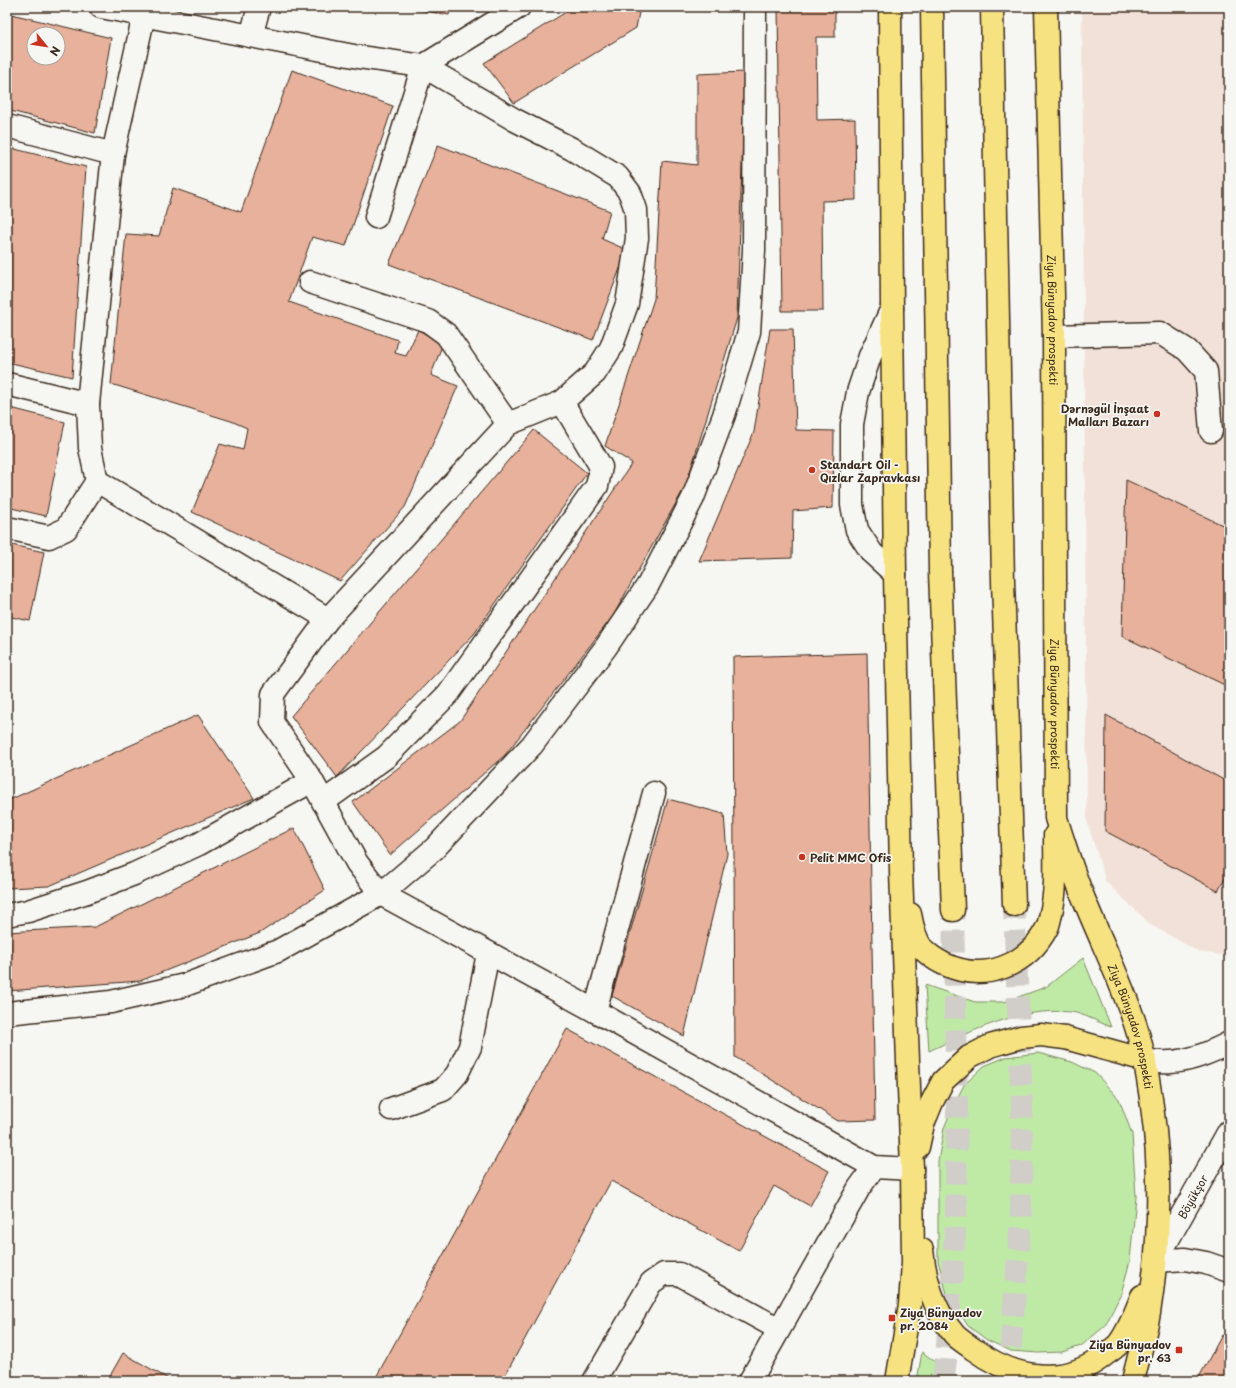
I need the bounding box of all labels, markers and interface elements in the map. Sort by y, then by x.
north arrow [26,26,66,66]
text: N [45,43,65,60]
street label: Ziya Bünyadov prospekti [1044,254,1063,385]
place label: Dərnəgül İnşaat Malları Bazarı [1061,400,1149,430]
marker: Dərnəgül İnşaat Malları Bazarı [1152,409,1162,419]
place label: Standart Oil - Qızlar Zapravkası [820,456,920,486]
marker: Standart Oil - Qızlar Zapravkası [807,465,817,475]
street label: Ziya Bünyadov prospekti [1047,639,1064,769]
place label: Pelit MMC Ofis [810,849,891,866]
marker: Pelit MMC Ofis [797,852,807,862]
street label: Ziya Bünyadov prospekti [1104,961,1158,1090]
street label: Böyükşor [1173,1170,1212,1222]
place label: Ziya Bünyadov pr. 2084 [900,1304,983,1334]
marker: Ziya Bünyadov pr. 2084 [887,1313,897,1323]
place label: Ziya Bünyadov pr. 63 [1089,1336,1172,1366]
marker: Ziya Bünyadov pr. 63 [1174,1345,1184,1355]

